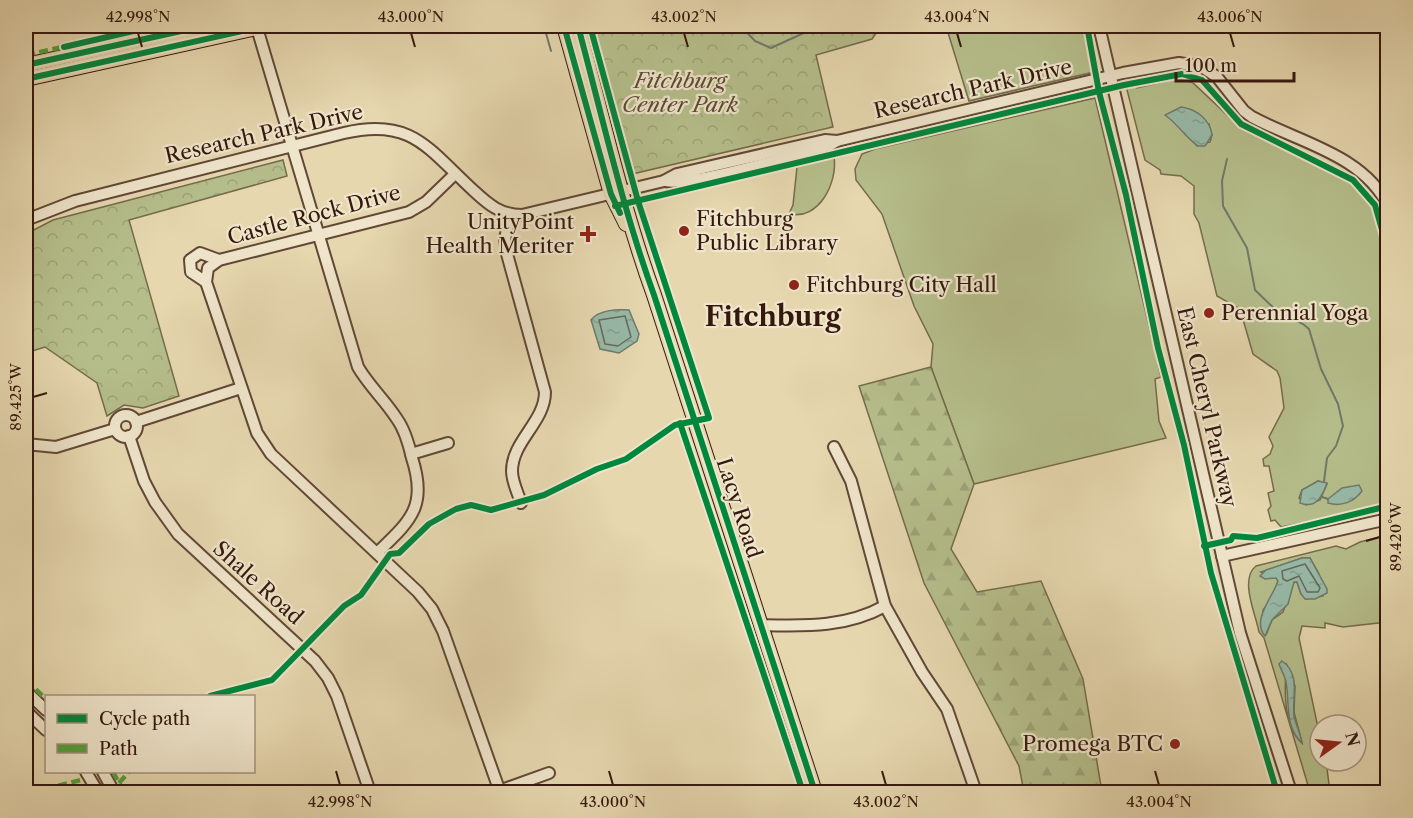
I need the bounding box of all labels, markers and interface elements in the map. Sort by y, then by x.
text: 42.998°N [106,7,170,26]
text: 43.000°N [378,7,444,26]
text: 43.002°N [651,7,717,26]
text: 43.004°N [924,7,990,26]
text: 43.006°N [1197,7,1263,26]
scale bar [1176,45,1294,83]
street label: Research Park Drive [871,54,1074,123]
text: 100 m [1185,55,1237,77]
park label: Fitchburg Center Park [622,68,738,117]
street label: Research Park Drive [162,99,365,168]
street label: Castle Rock Drive [225,179,403,250]
place label: Fitchburg Public Library [696,206,838,255]
place label: UnityPoint Health Meriter [425,209,575,258]
marker: Fitchburg Public Library [677,224,691,238]
marker: UnityPoint Health Meriter [579,225,597,243]
place label: Fitchburg City Hall [806,272,997,297]
marker: Fitchburg City Hall [787,278,801,292]
district label: Fitchburg [705,300,843,333]
place label: Perennial Yoga [1221,300,1370,325]
street label: East Cheryl Parkway [1172,304,1243,510]
marker: Perennial Yoga [1202,306,1216,320]
text: 89.425°W [6,363,25,431]
street label: Lacy Road [711,454,768,561]
text: 89.420°W [1386,502,1405,572]
street label: Shale Road [208,536,309,630]
legend [45,695,255,773]
text: Cycle path [99,708,190,730]
north arrow [1308,713,1368,773]
text: N [1341,730,1364,749]
place label: Promega BTC [1022,731,1163,756]
marker: Promega BTC [1168,737,1182,751]
text: Path [99,738,138,760]
text: 42.998°N [308,792,372,811]
text: 43.000°N [580,792,646,811]
text: 43.002°N [853,792,919,811]
text: 43.004°N [1126,792,1192,811]

